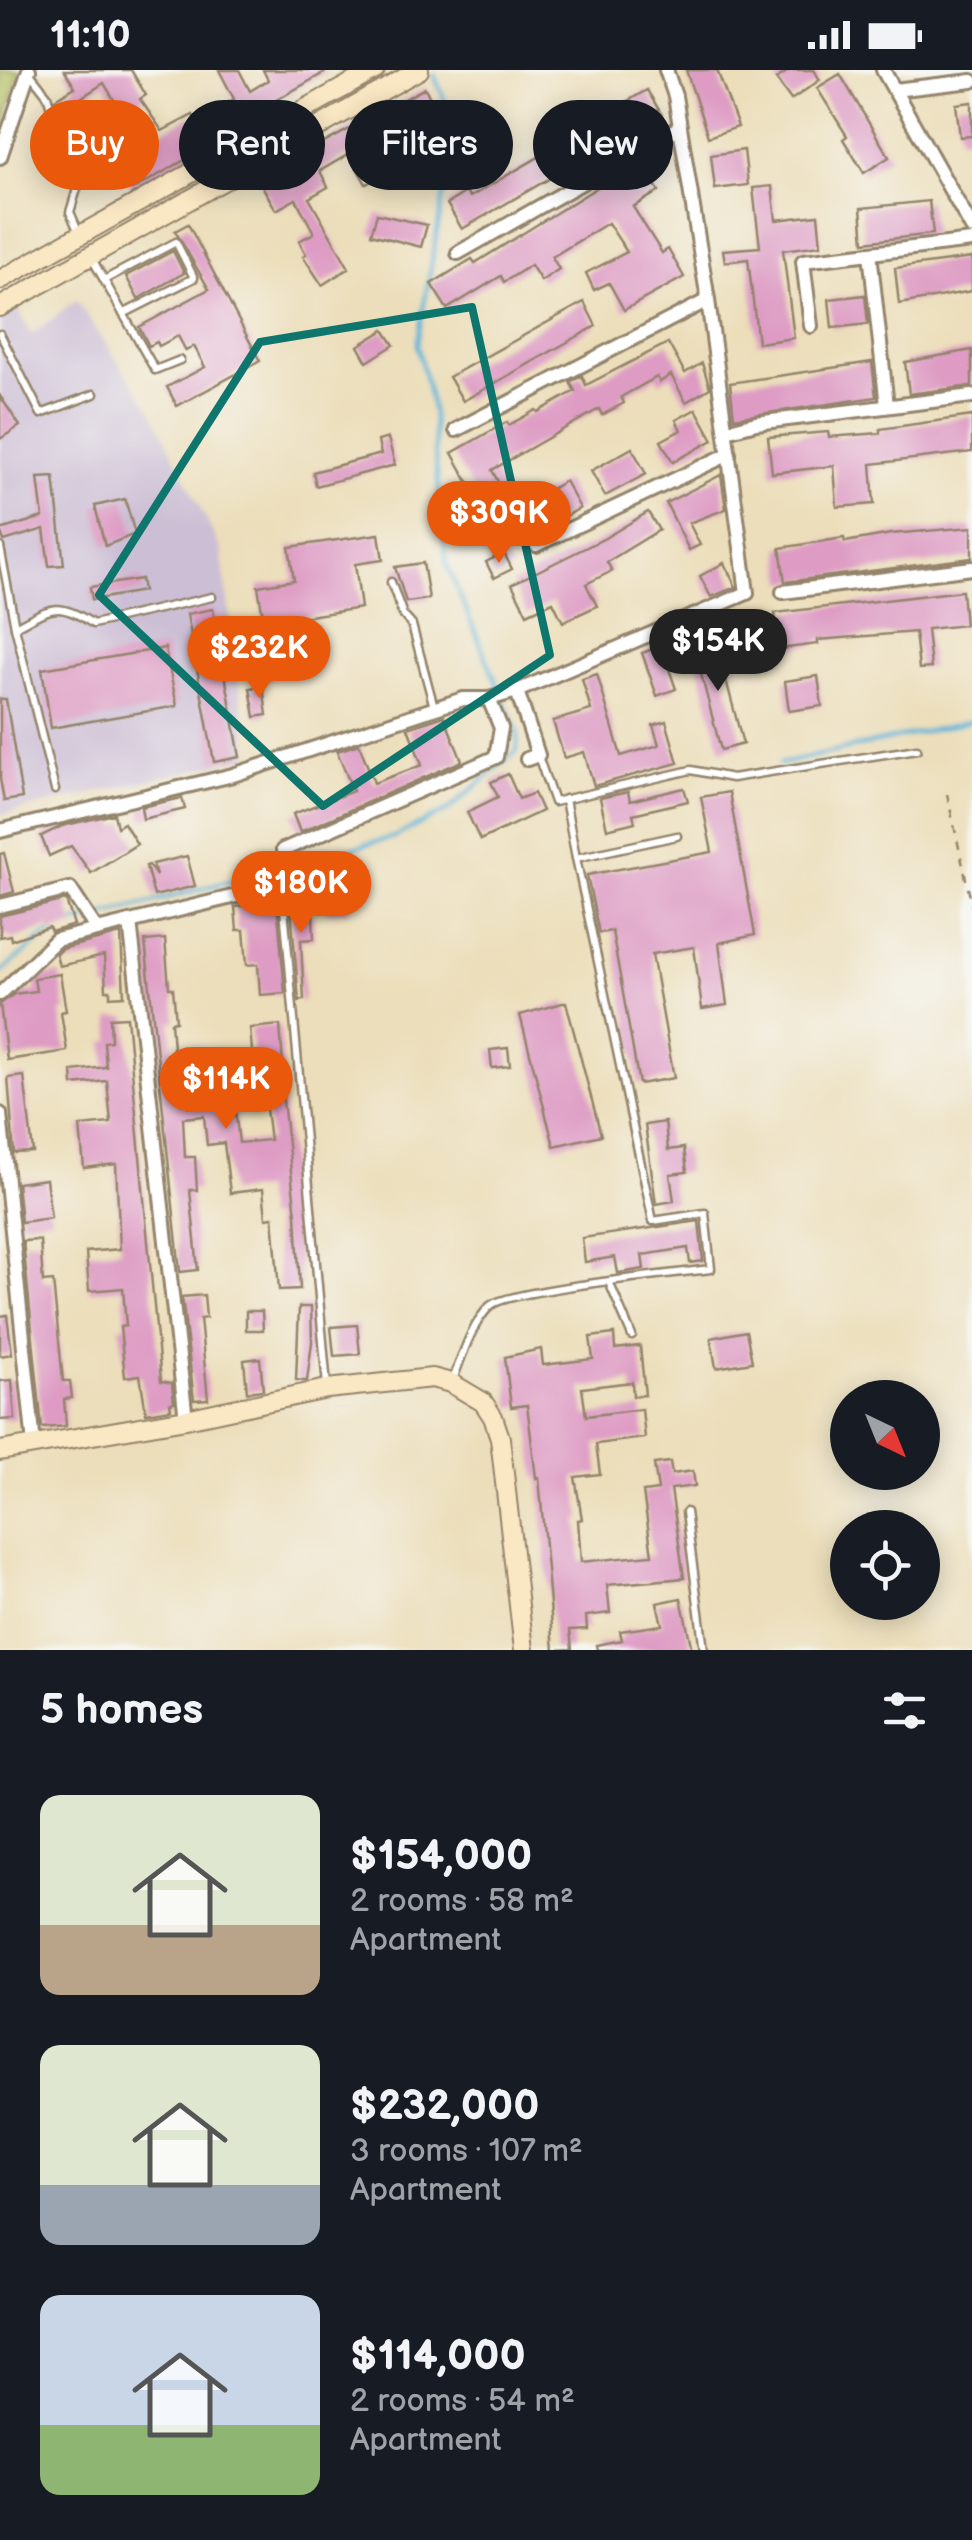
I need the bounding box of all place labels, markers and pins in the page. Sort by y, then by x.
pin: $309K [429,481,569,566]
pin: $154K [648,609,788,694]
pin: $232K [189,616,329,701]
pin: $180K [231,851,371,936]
pin: $114K [156,1047,296,1132]

